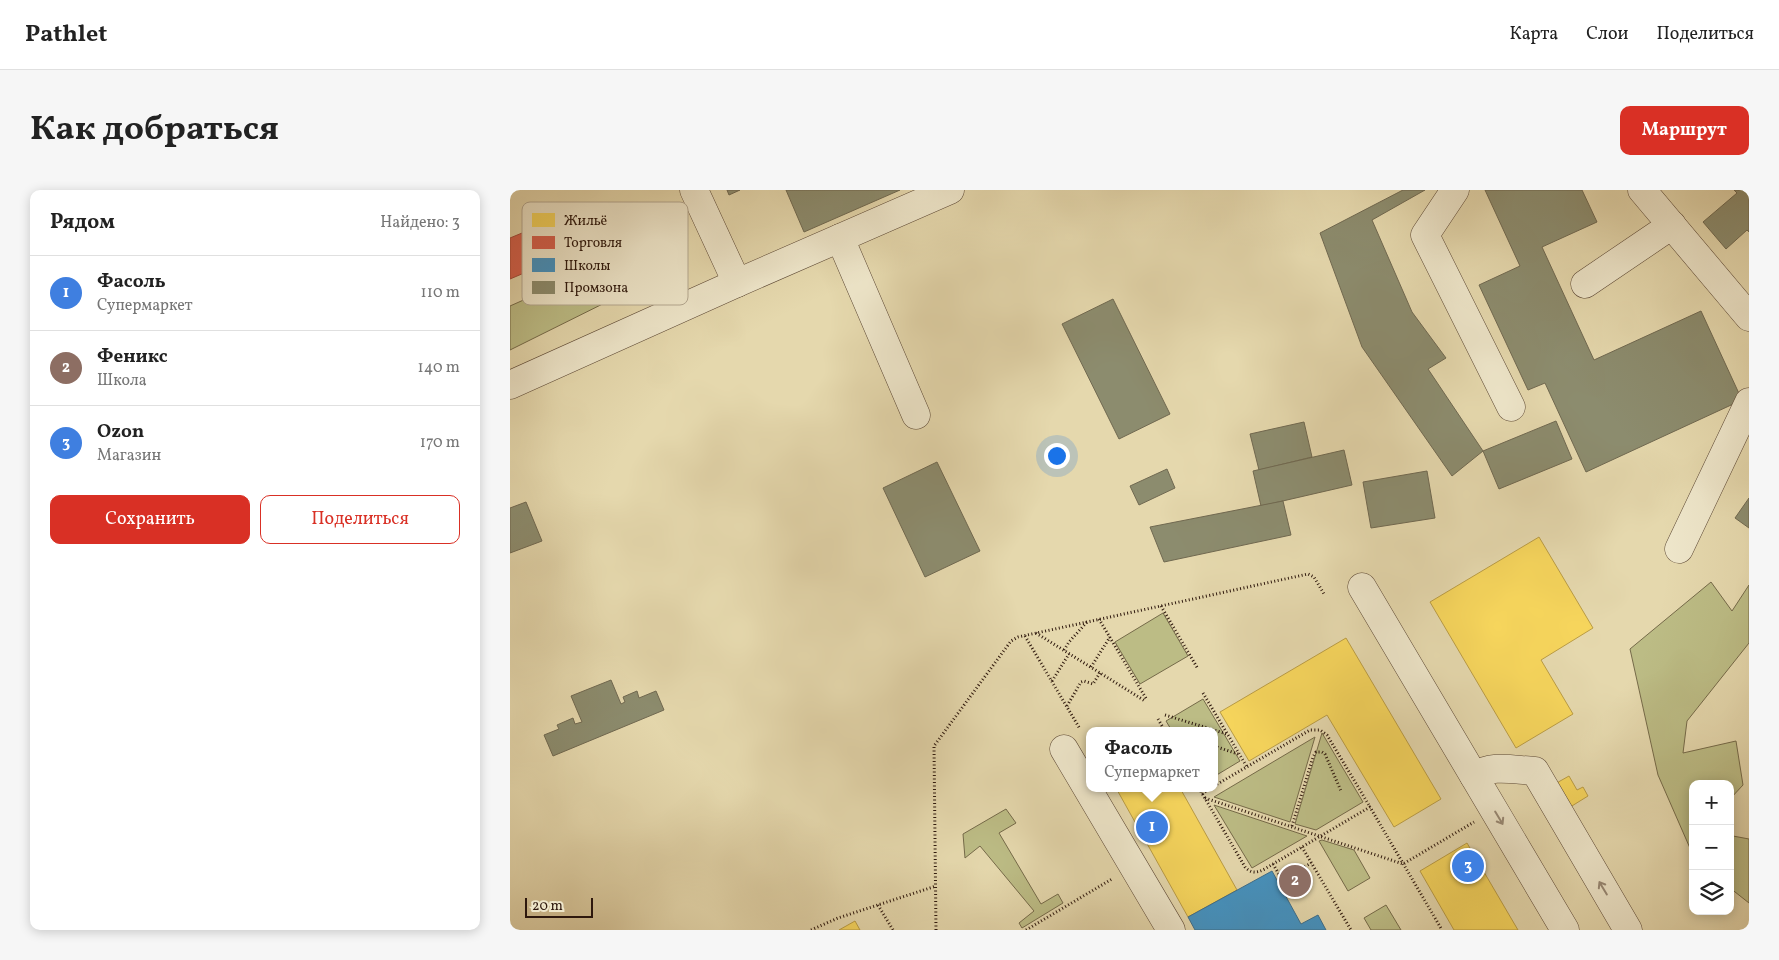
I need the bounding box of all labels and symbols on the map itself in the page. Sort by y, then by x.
legend [522,202,688,305]
text: Жильё [564,212,608,231]
text: Торговля [564,234,622,253]
text: Школы [564,257,610,276]
text: Промзона [564,279,628,298]
your location [1044,443,1070,469]
pin: 1 [1136,808,1168,846]
one-way arrow [1494,811,1504,825]
pin: 3 [1452,847,1484,885]
pin: 2 [1279,862,1311,900]
one-way arrow [1598,881,1608,896]
scale bar [525,895,592,918]

